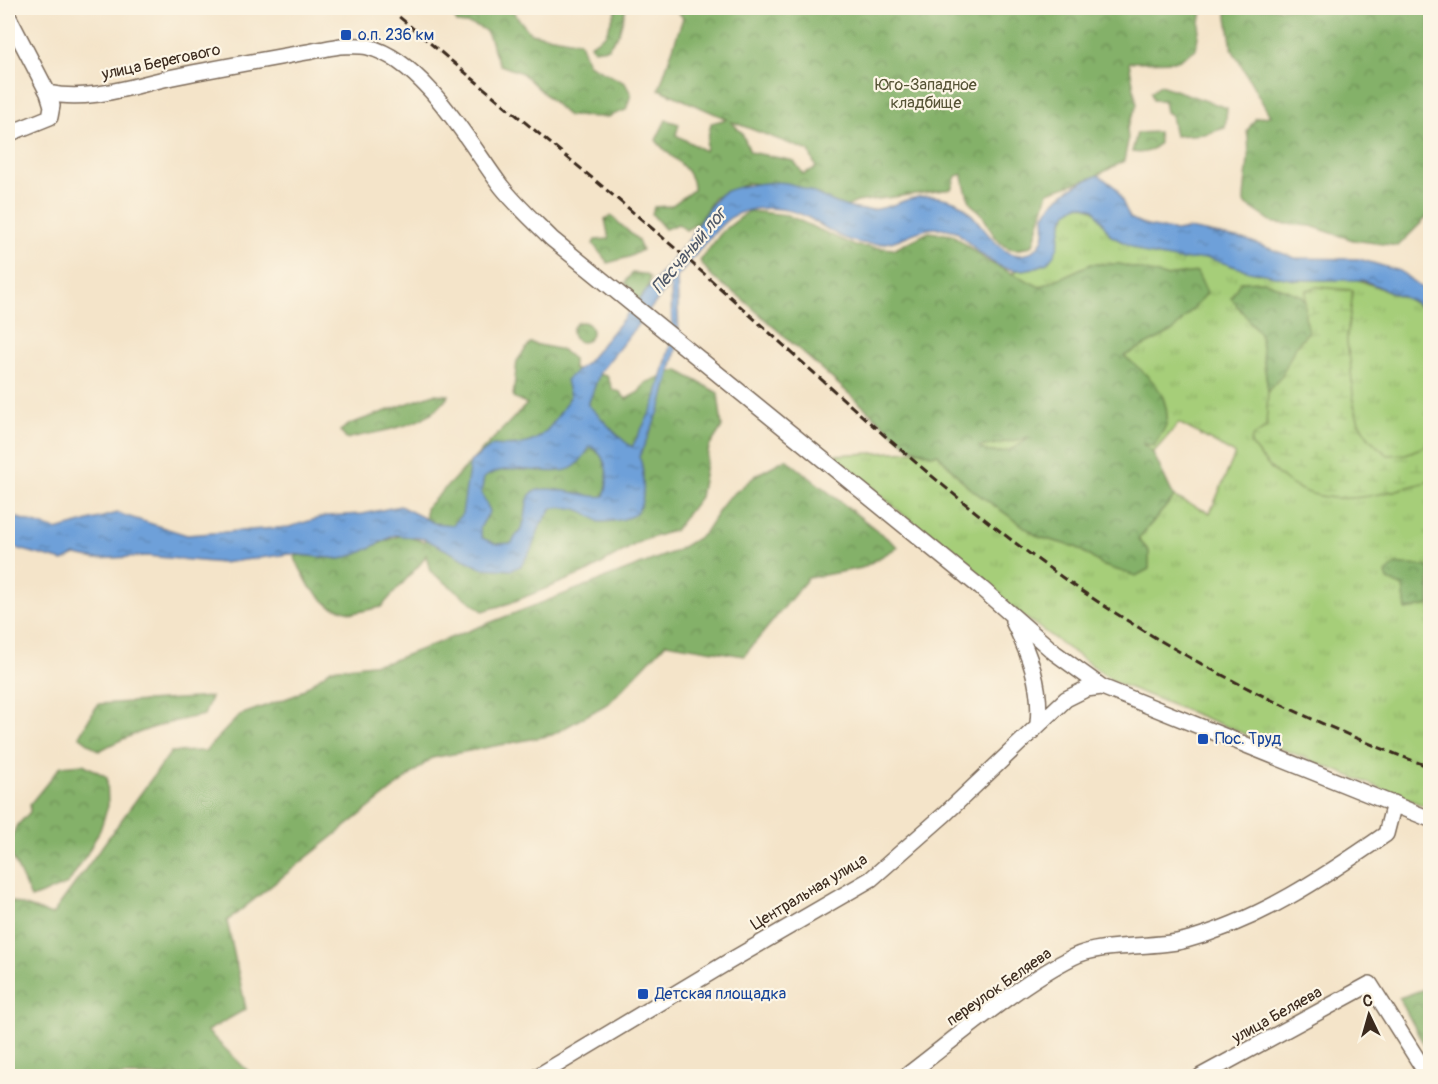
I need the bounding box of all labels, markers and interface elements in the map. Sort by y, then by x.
place label: о.п. 236 км [358,25,434,45]
marker: о.п. 236 км [339,28,353,42]
street label: улица Берегового [99,40,223,85]
park label: Юго-Западное кладбище [875,75,977,113]
water label: Песчаный лог [647,201,733,298]
place label: Пос. Труд [1215,729,1282,749]
marker: Пос. Труд [1196,732,1210,746]
street label: Центральная улица [747,849,871,935]
street label: переулок Беляева [943,943,1055,1031]
street label: улица Беляева [1228,982,1326,1048]
place label: Детская площадка [654,984,786,1004]
north arrow [1339,985,1399,1045]
marker: Детская площадка [636,987,650,1001]
text: С [1362,991,1374,1011]

